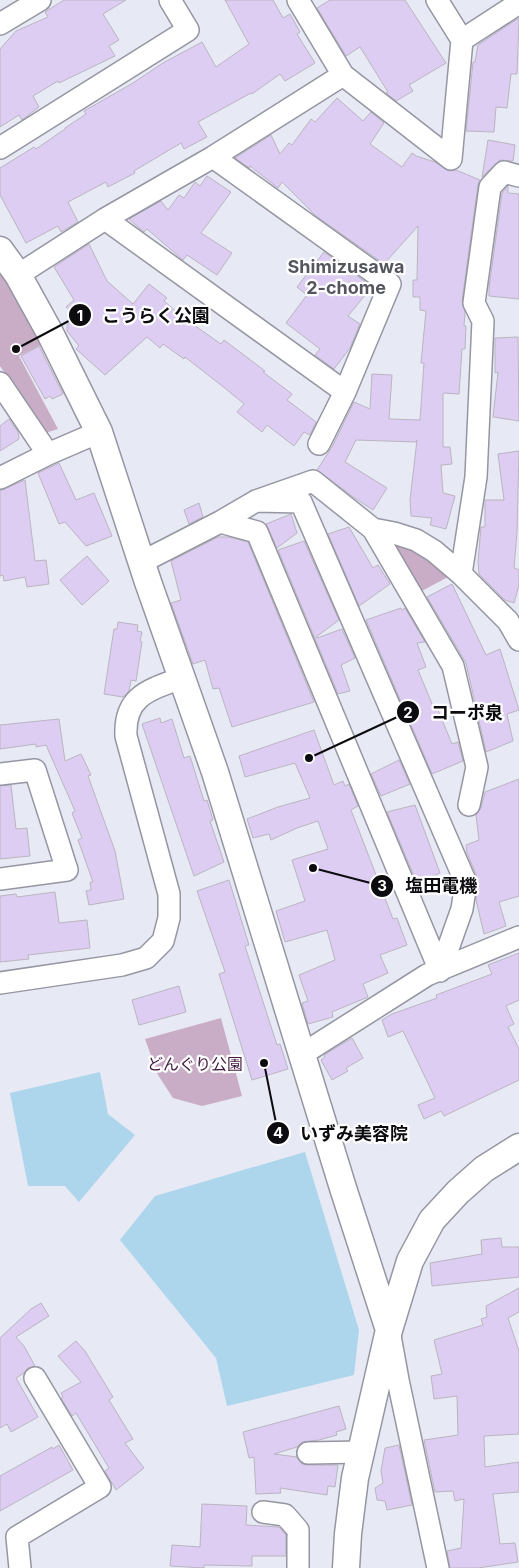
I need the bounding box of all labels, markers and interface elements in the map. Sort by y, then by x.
district label: Shimizusawa 2-chome [288,256,404,298]
callout: こうらく公園 [67,299,220,332]
text: こうらく公園 [102,305,210,326]
text: 1 [77,306,83,325]
callout: コーポ泉 [396,696,513,729]
text: コーポ泉 [431,702,503,723]
text: 2 [403,703,413,722]
callout: 塩田電機 [370,869,487,902]
text: 塩田電機 [405,875,478,896]
text: 3 [377,876,387,895]
park label: どんぐり公園 [147,1054,243,1074]
callout: いずみ美容院 [265,1117,418,1150]
text: 4 [273,1123,283,1142]
text: いずみ美容院 [300,1123,408,1144]

